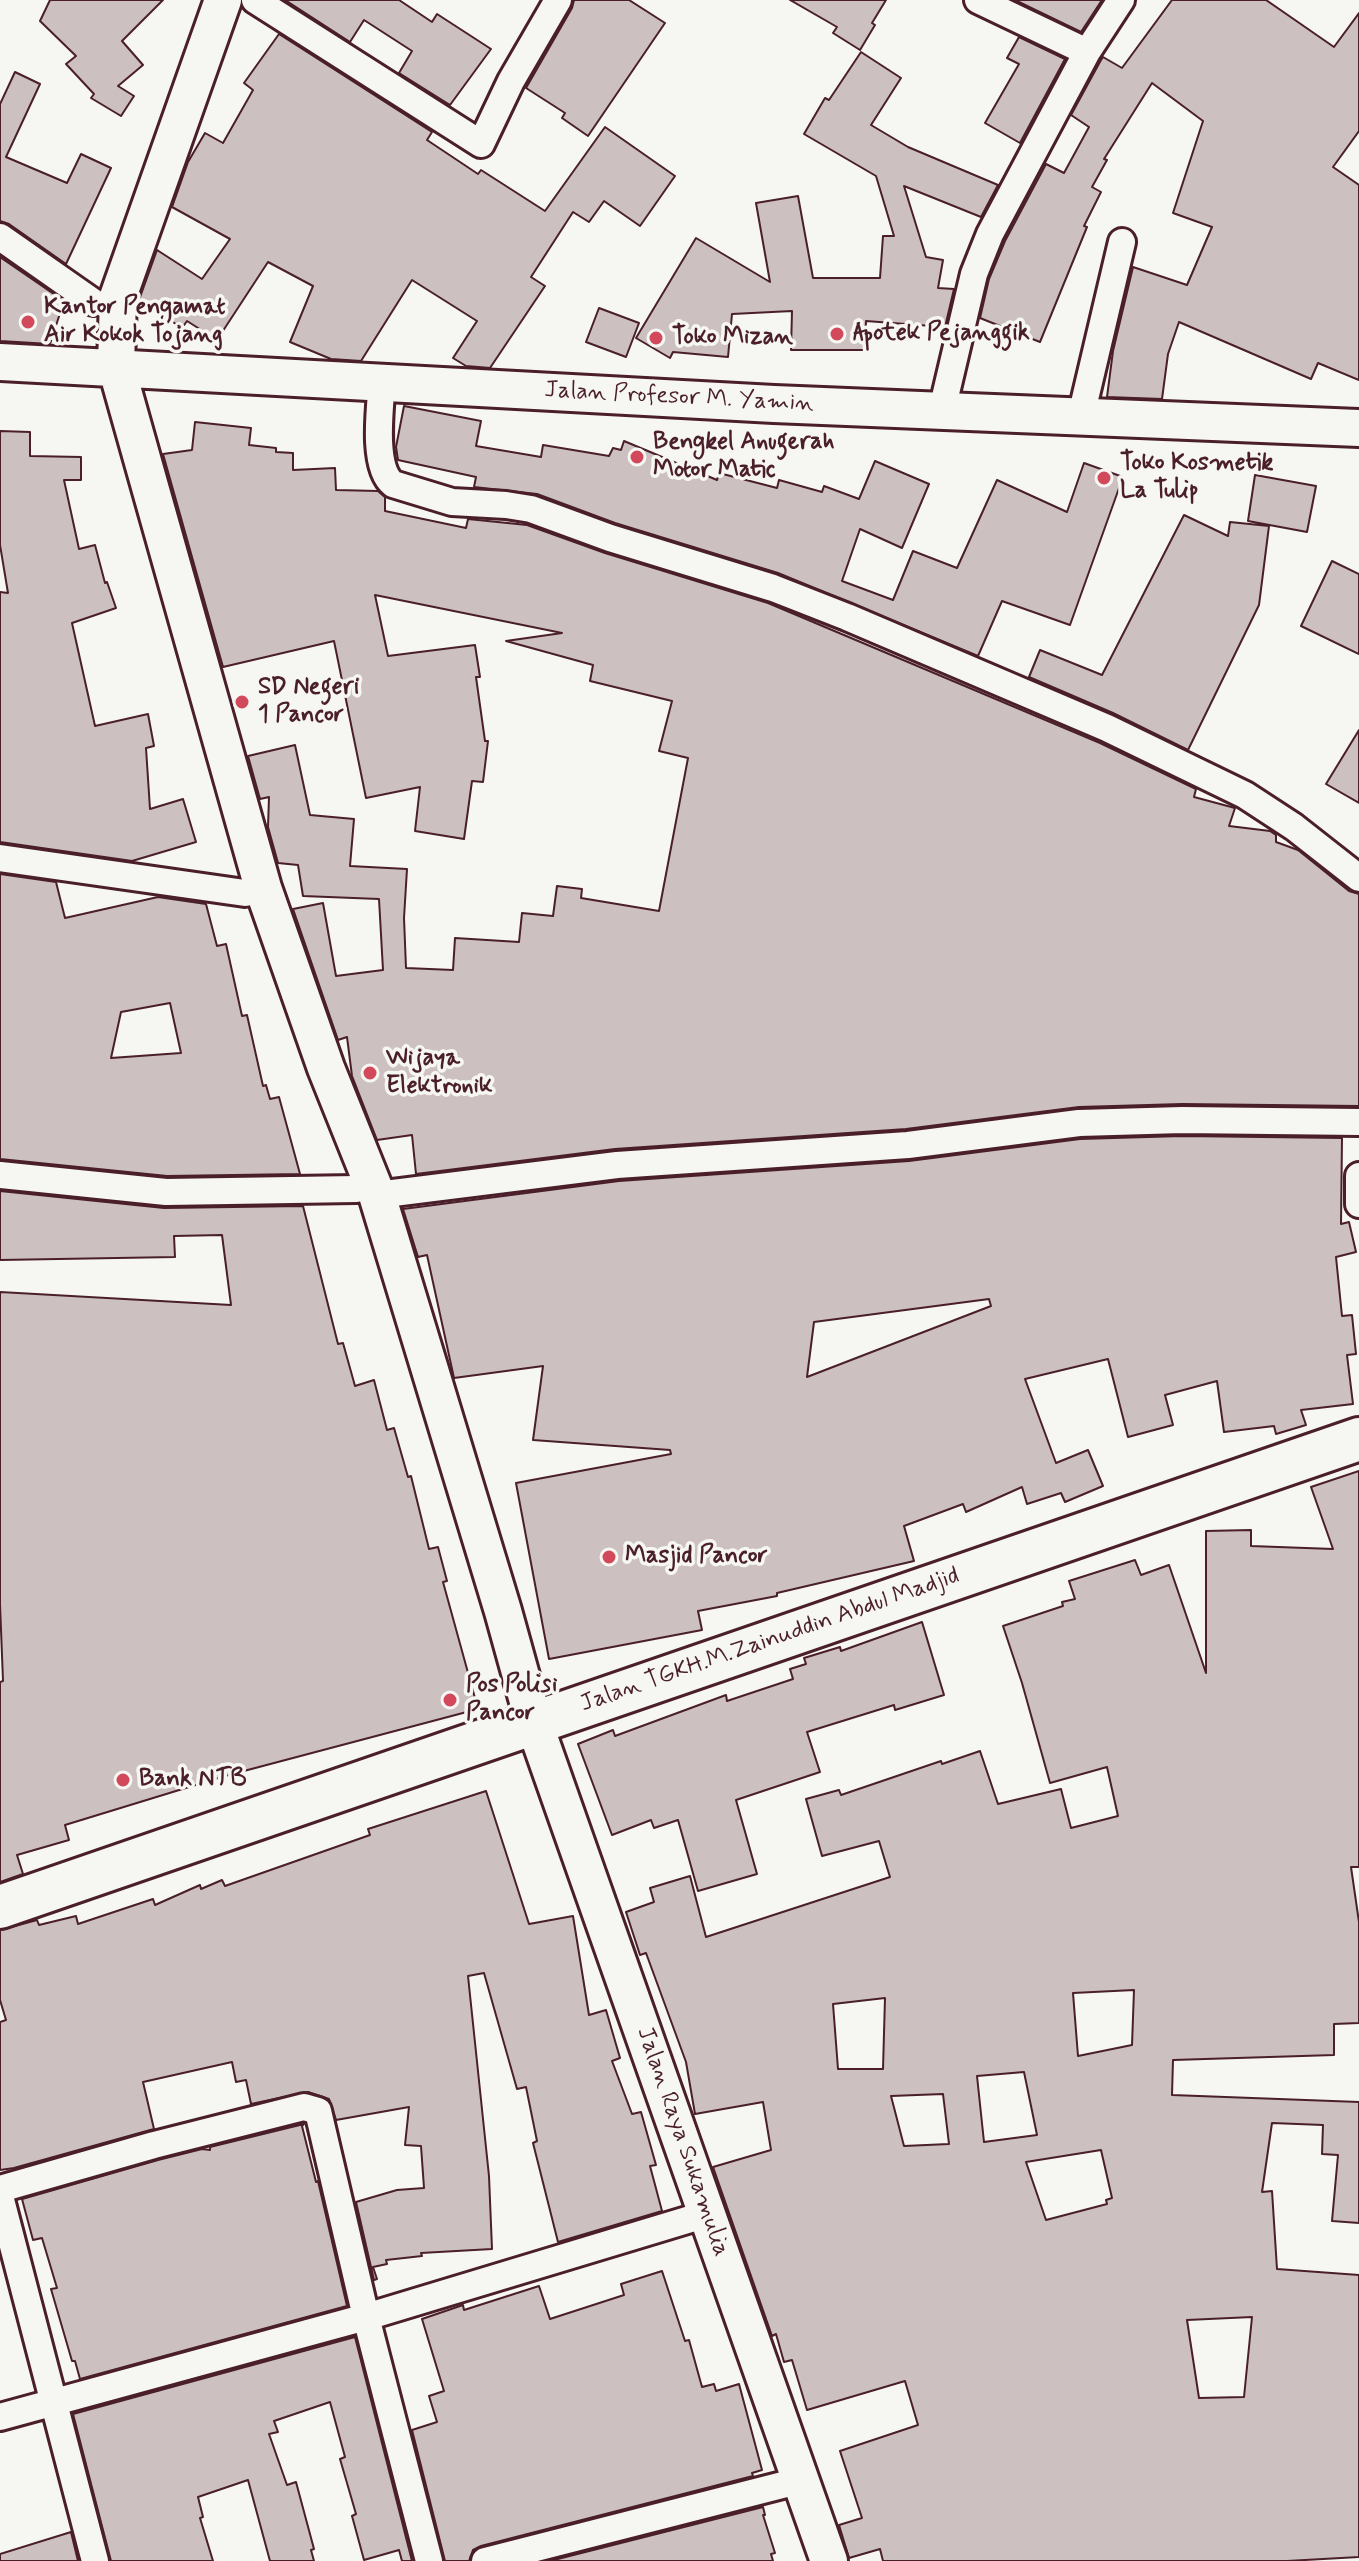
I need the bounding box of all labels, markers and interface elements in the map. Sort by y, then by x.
place label: Kantor Pengamat Air Kokok Tojang [44,294,226,350]
marker: Kantor Pengamat Air Kokok Tojang [19,313,37,331]
place label: Apotek Pejanggik [853,320,1030,348]
place label: Toko Mizan [672,324,793,352]
marker: Apotek Pejanggik [828,325,846,343]
marker: Toko Mizan [647,329,665,347]
street label: Jalan Profesor M. Yamin [543,377,815,419]
place label: Bengkel Anugerah Motor Matic [653,429,835,485]
marker: Bengkel Anugerah Motor Matic [628,448,646,466]
place label: Toko Kosmetik La Tulip [1120,450,1273,506]
marker: Toko Kosmetik La Tulip [1095,469,1113,487]
place label: SD Negeri 1 Pancor [258,674,359,730]
marker: SD Negeri 1 Pancor [233,693,251,711]
place label: Wijaya Elektronik [386,1045,493,1101]
marker: Wijaya Elektronik [361,1064,379,1082]
place label: Masjid Pancor [625,1543,768,1571]
marker: Masjid Pancor [600,1548,618,1566]
street label: Jalan TGKH.M.Zainuddin Abdul Madjid [577,1562,963,1720]
place label: Pos Polisi Pancor [466,1672,557,1728]
marker: Pos Polisi Pancor [441,1691,459,1709]
place label: Bank NTB [139,1766,247,1794]
marker: Bank NTB [114,1771,132,1789]
street label: Jalan Raya Sukamulia [629,2023,735,2261]

